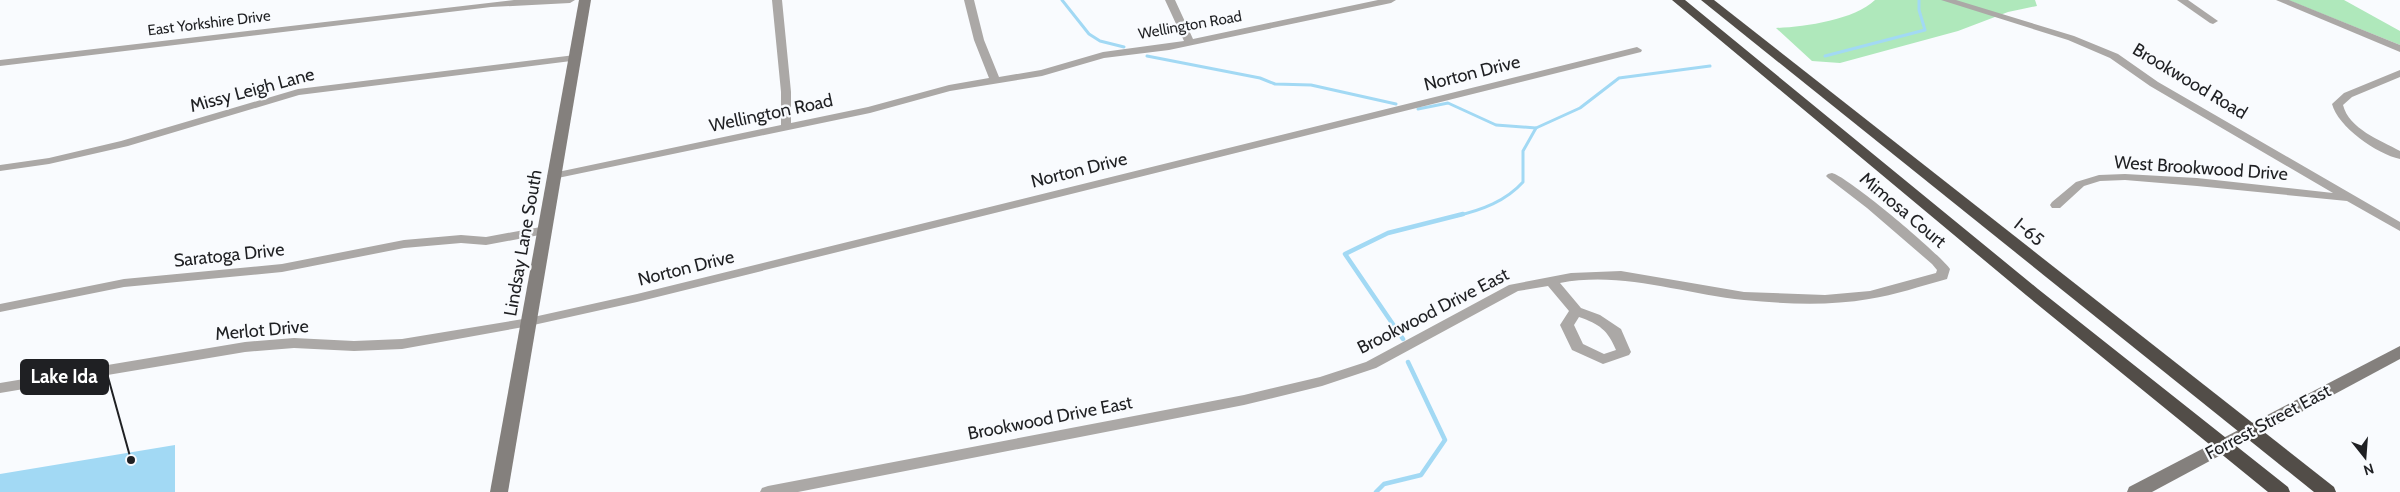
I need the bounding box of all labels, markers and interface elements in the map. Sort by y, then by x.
street label: East Yorkshire Drive [146,6,272,39]
street label: Wellington Road [1137,7,1243,43]
street label: Brookwood Road [2129,38,2251,124]
street label: Norton Drive [1422,50,1522,96]
street label: Missy Leigh Lane [187,63,317,117]
street label: Wellington Road [707,89,835,137]
street label: Norton Drive [1029,147,1129,193]
street label: West Brookwood Drive [2113,151,2289,185]
street label: Lindsay Lane South [499,168,547,318]
street label: Mimosa Court [1855,168,1951,252]
street label: I-65 [2010,213,2048,251]
street label: Saratoga Drive [173,238,285,272]
street label: Norton Drive [636,245,736,291]
street label: Brookwood Drive East [1353,263,1513,359]
street label: Merlot Drive [214,315,310,345]
callout: Lake Ida [21,360,108,394]
text: Lake Ida [30,365,98,388]
street label: Forrest Street East [2202,380,2334,464]
street label: Brookwood Drive East [966,391,1134,445]
north arrow [2340,432,2390,482]
text: N [2361,459,2376,479]

